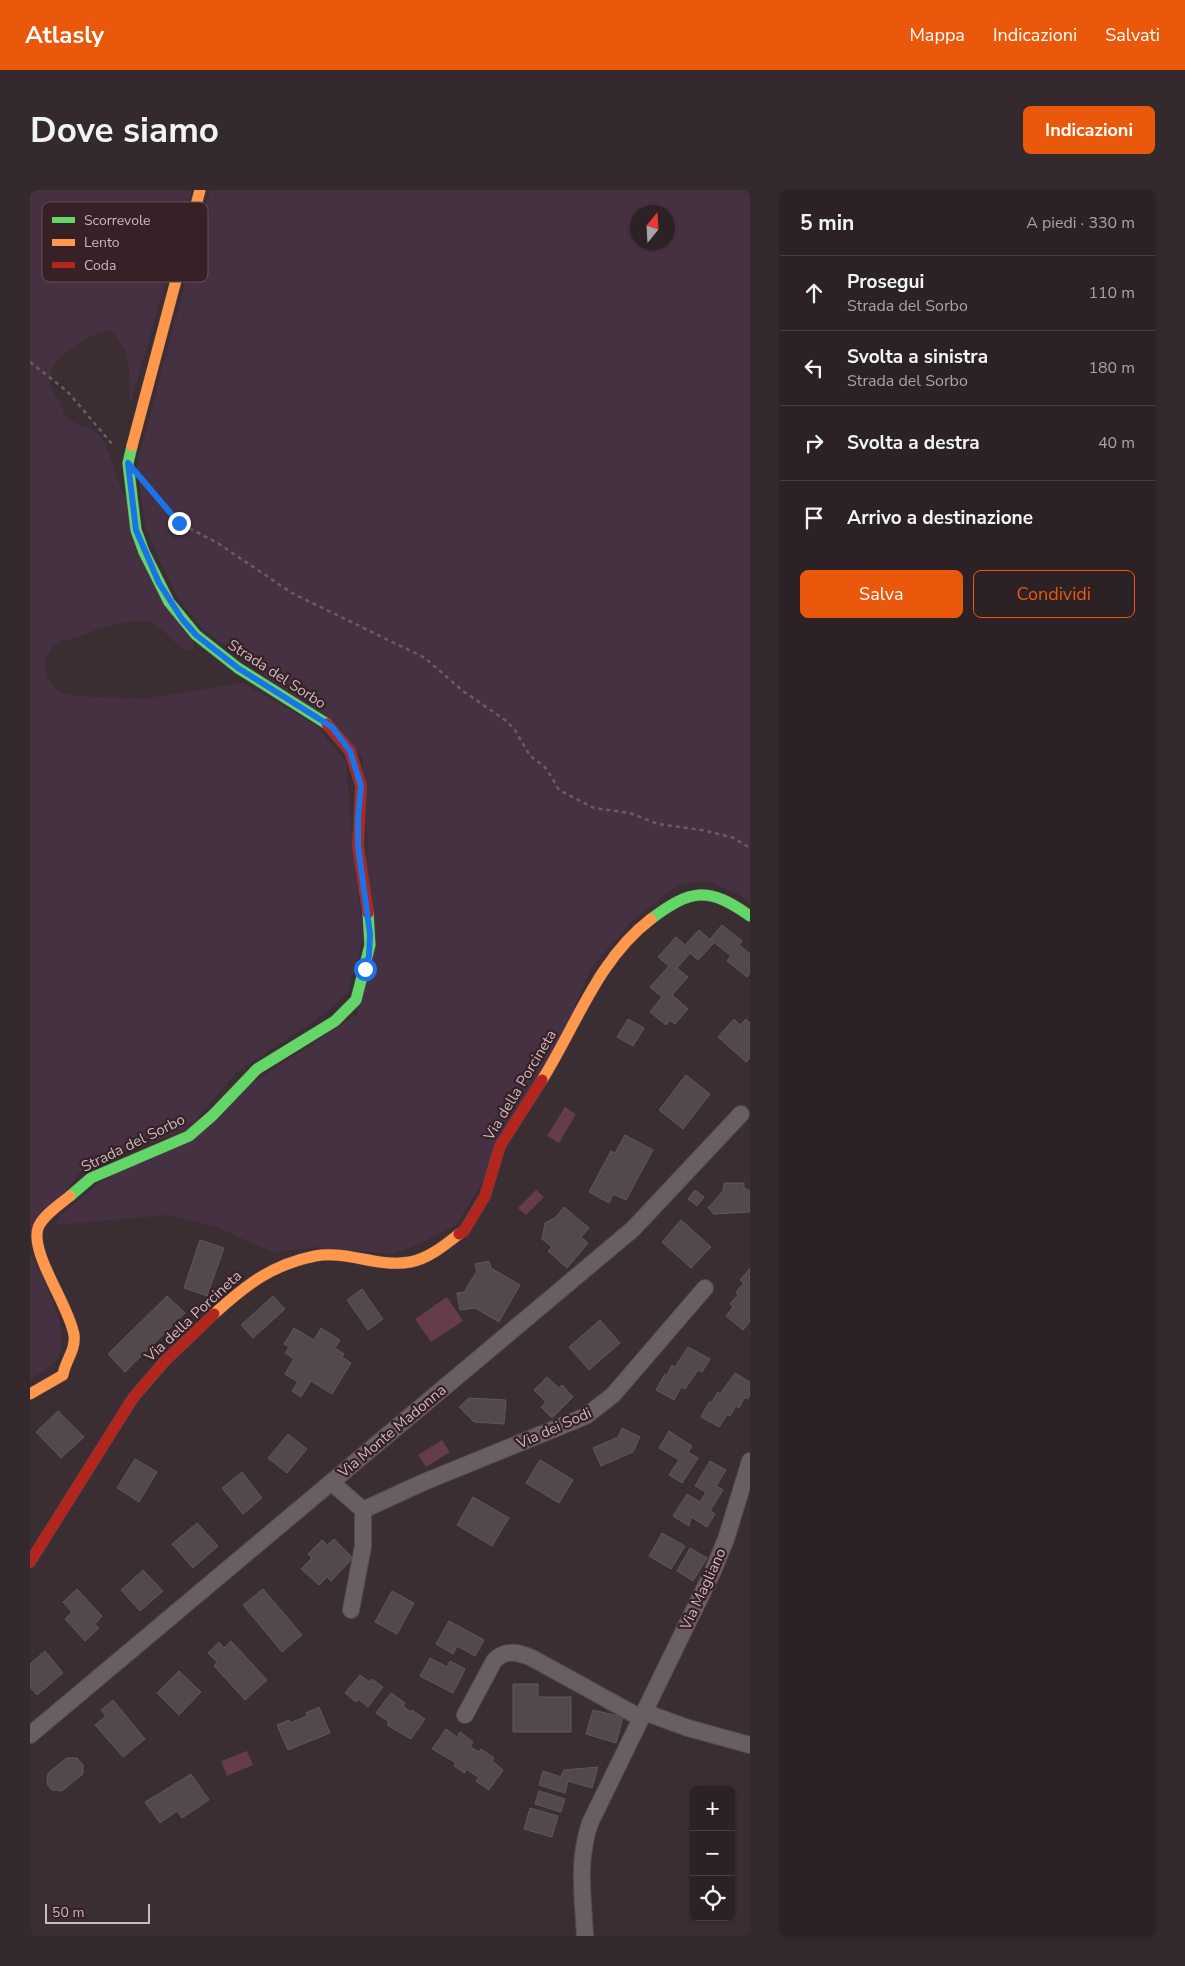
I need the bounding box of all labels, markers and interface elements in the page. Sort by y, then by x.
text: Atlasly [25,19,104,51]
text: Mappa [909,23,965,47]
text: Indicazioni [993,23,1077,47]
text: Salvati [1105,23,1160,47]
button: Indicazioni [1023,106,1155,154]
text: Dove siamo [30,107,219,154]
legend [42,202,208,282]
north arrow [630,205,675,250]
text: 5 min [800,209,854,237]
text: Scorrevole [84,211,150,230]
text: A piedi · 330 m [1026,212,1135,234]
text: Lento [84,233,120,252]
text: Coda [84,256,116,275]
text: Prosegui [847,269,924,295]
icon: ahead [800,279,828,307]
text: 110 m [1088,282,1135,304]
text: Strada del Sorbo [847,295,968,317]
text: Svolta a sinistra [847,344,988,370]
icon: left [800,354,828,382]
text: 180 m [1088,357,1135,379]
text: Strada del Sorbo [847,370,968,392]
icon: right [800,429,828,457]
text: Svolta a destra [847,430,980,456]
text: 40 m [1098,432,1135,454]
icon: arrive [800,504,828,532]
text: Arrivo a destinazione [847,505,1033,531]
route end [168,512,191,535]
button: Salva [800,570,963,618]
button: Condividi [973,570,1135,618]
street label: Strada del Sorbo [224,635,330,713]
route start [354,958,377,981]
street label: Via della Porcineta [478,1026,561,1145]
street label: Strada del Sorbo [78,1109,188,1177]
street label: Via della Porcineta [139,1266,246,1367]
street label: Via Monte Madonna [333,1380,450,1483]
street label: Via dei Sodi [513,1403,594,1454]
street label: Via Magliano [675,1545,731,1634]
map controls [690,1786,735,1921]
button: + [690,1786,735,1831]
button: − [690,1831,735,1876]
button: locate [690,1876,735,1921]
scale bar [45,1901,150,1924]
text: 50 m [52,1903,84,1922]

